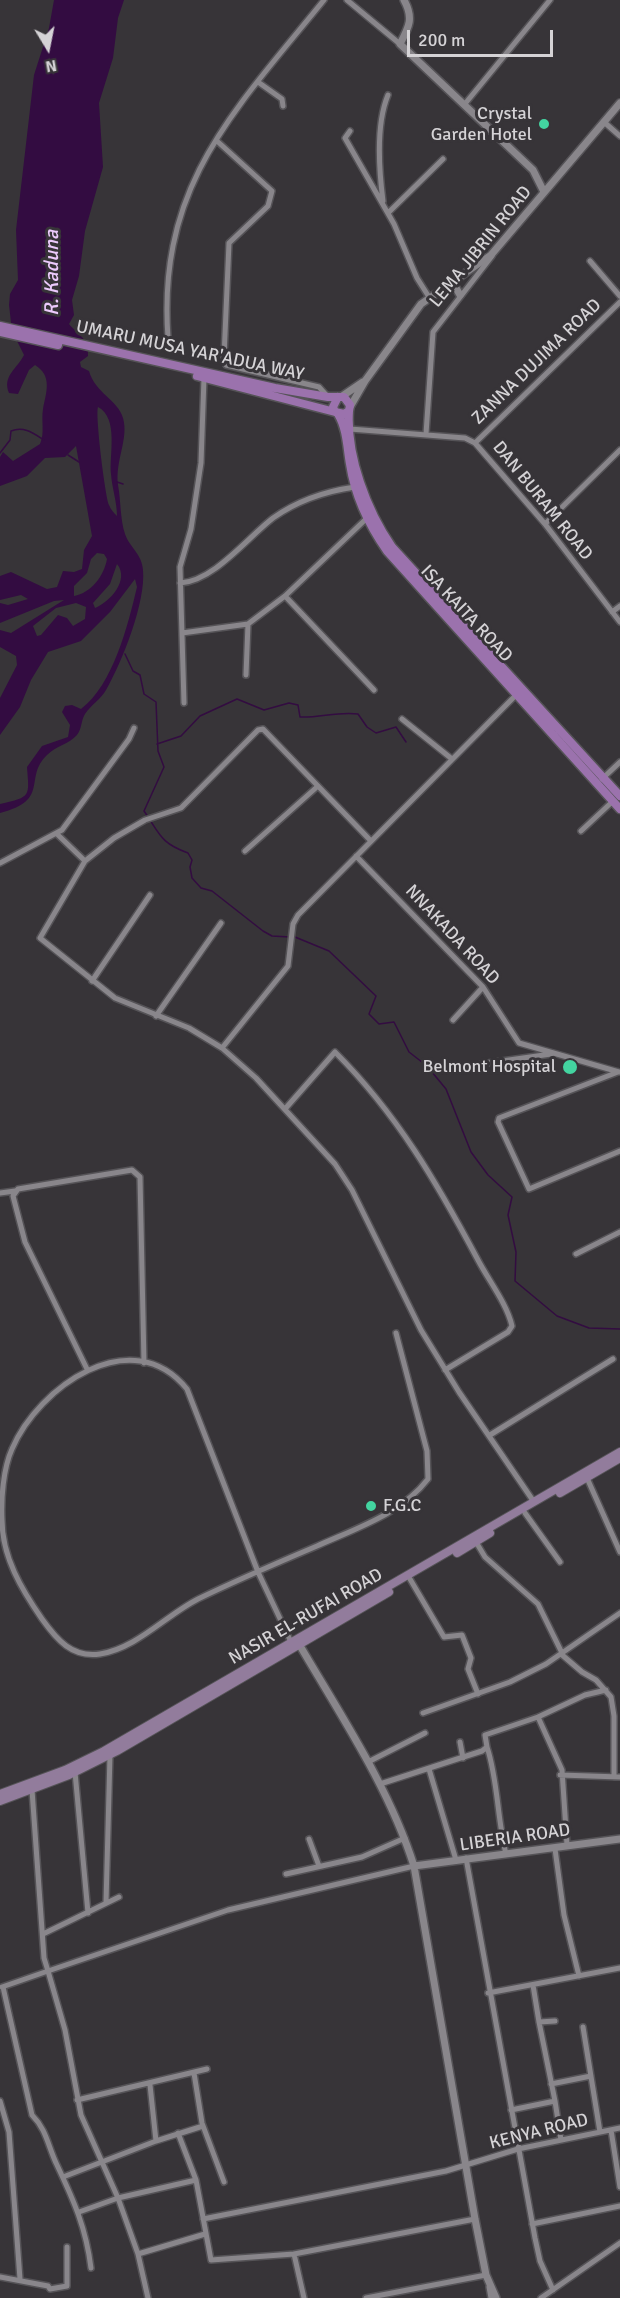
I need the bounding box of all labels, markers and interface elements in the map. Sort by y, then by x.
north arrow [18,18,78,78]
scale bar [410,18,556,56]
text: 200 m [418,29,465,51]
text: N [44,55,58,77]
place label: Crystal Garden Hotel [431,103,532,146]
marker: Crystal Garden Hotel [537,117,551,131]
street label: LEMA JIBRIN ROAD [425,182,537,312]
water label: R. Kaduna [41,230,65,316]
street label: ZANNA DUJIMA ROAD [468,295,606,429]
street label: UMARU MUSA YAR'ADUA WAY [74,316,306,386]
street label: DAN BURAM ROAD [487,437,597,565]
street label: ISA KAITA ROAD [416,561,516,667]
street label: NNAKADA ROAD [400,881,504,989]
place label: Belmont Hospital [423,1056,556,1078]
marker: Belmont Hospital [561,1058,579,1076]
place label: F.G.C [383,1495,421,1517]
marker: F.G.C [364,1499,378,1513]
street label: NASIR EL-RUFAI ROAD [225,1564,387,1670]
street label: LIBERIA ROAD [458,1820,572,1856]
street label: KENYA ROAD [487,2109,591,2155]

